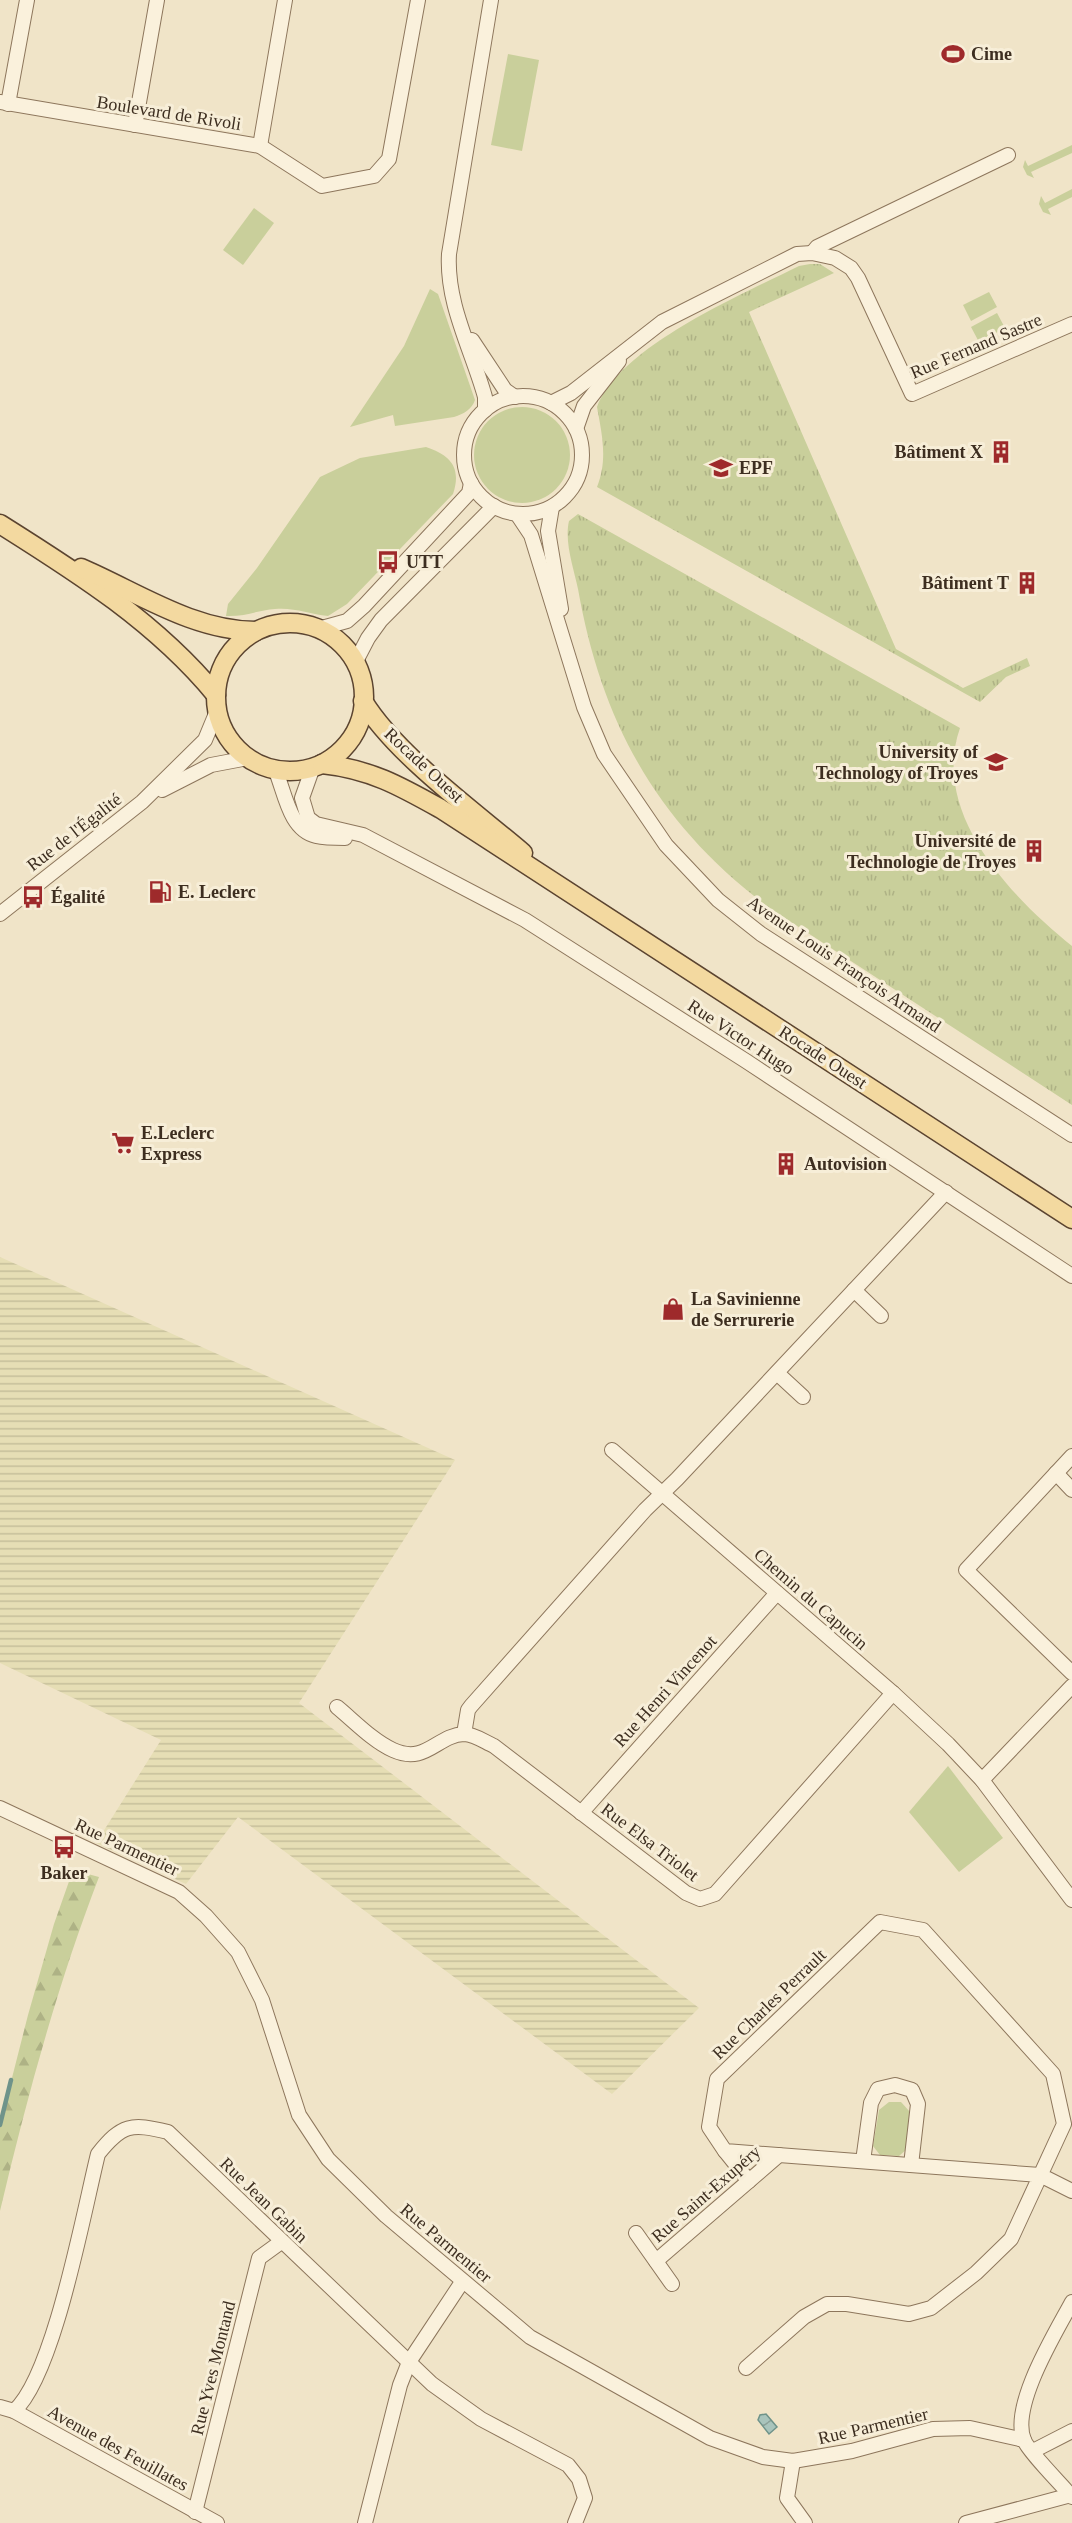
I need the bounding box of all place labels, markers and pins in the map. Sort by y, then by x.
sports icon: Cime [940,41,966,67]
place label: Cime [971,44,1012,64]
building icon: Bâtiment X [988,439,1014,465]
place label: Bâtiment X [895,442,983,462]
school or university icon: EPF [708,455,734,481]
place label: EPF [739,458,773,478]
bus stop icon: UTT [375,549,401,575]
place label: UTT [406,552,443,572]
building icon: Bâtiment T [1014,570,1040,596]
place label: Bâtiment T [922,573,1009,593]
place label: University of Technology of Troyes [816,742,979,783]
school or university icon: University of Technology of Troyes [983,749,1009,775]
place label: Université de Technologie de Troyes [847,831,1016,872]
building icon: Université de Technologie de Troyes [1021,838,1047,864]
fuel station icon: E. Leclerc [147,879,173,905]
place label: E. Leclerc [178,882,256,902]
bus stop icon: Égalité [20,884,46,910]
place label: Égalité [51,886,105,907]
place label: E.Leclerc Express [141,1123,214,1164]
supermarket icon: E.Leclerc Express [110,1130,136,1156]
building icon: Autovision [773,1151,799,1177]
place label: Autovision [804,1154,887,1174]
place label: La Savinienne de Serrurerie [691,1289,801,1330]
shop icon: La Savinienne de Serrurerie [660,1296,686,1322]
bus stop icon: Baker [51,1834,77,1860]
place label: Baker [41,1863,88,1883]

